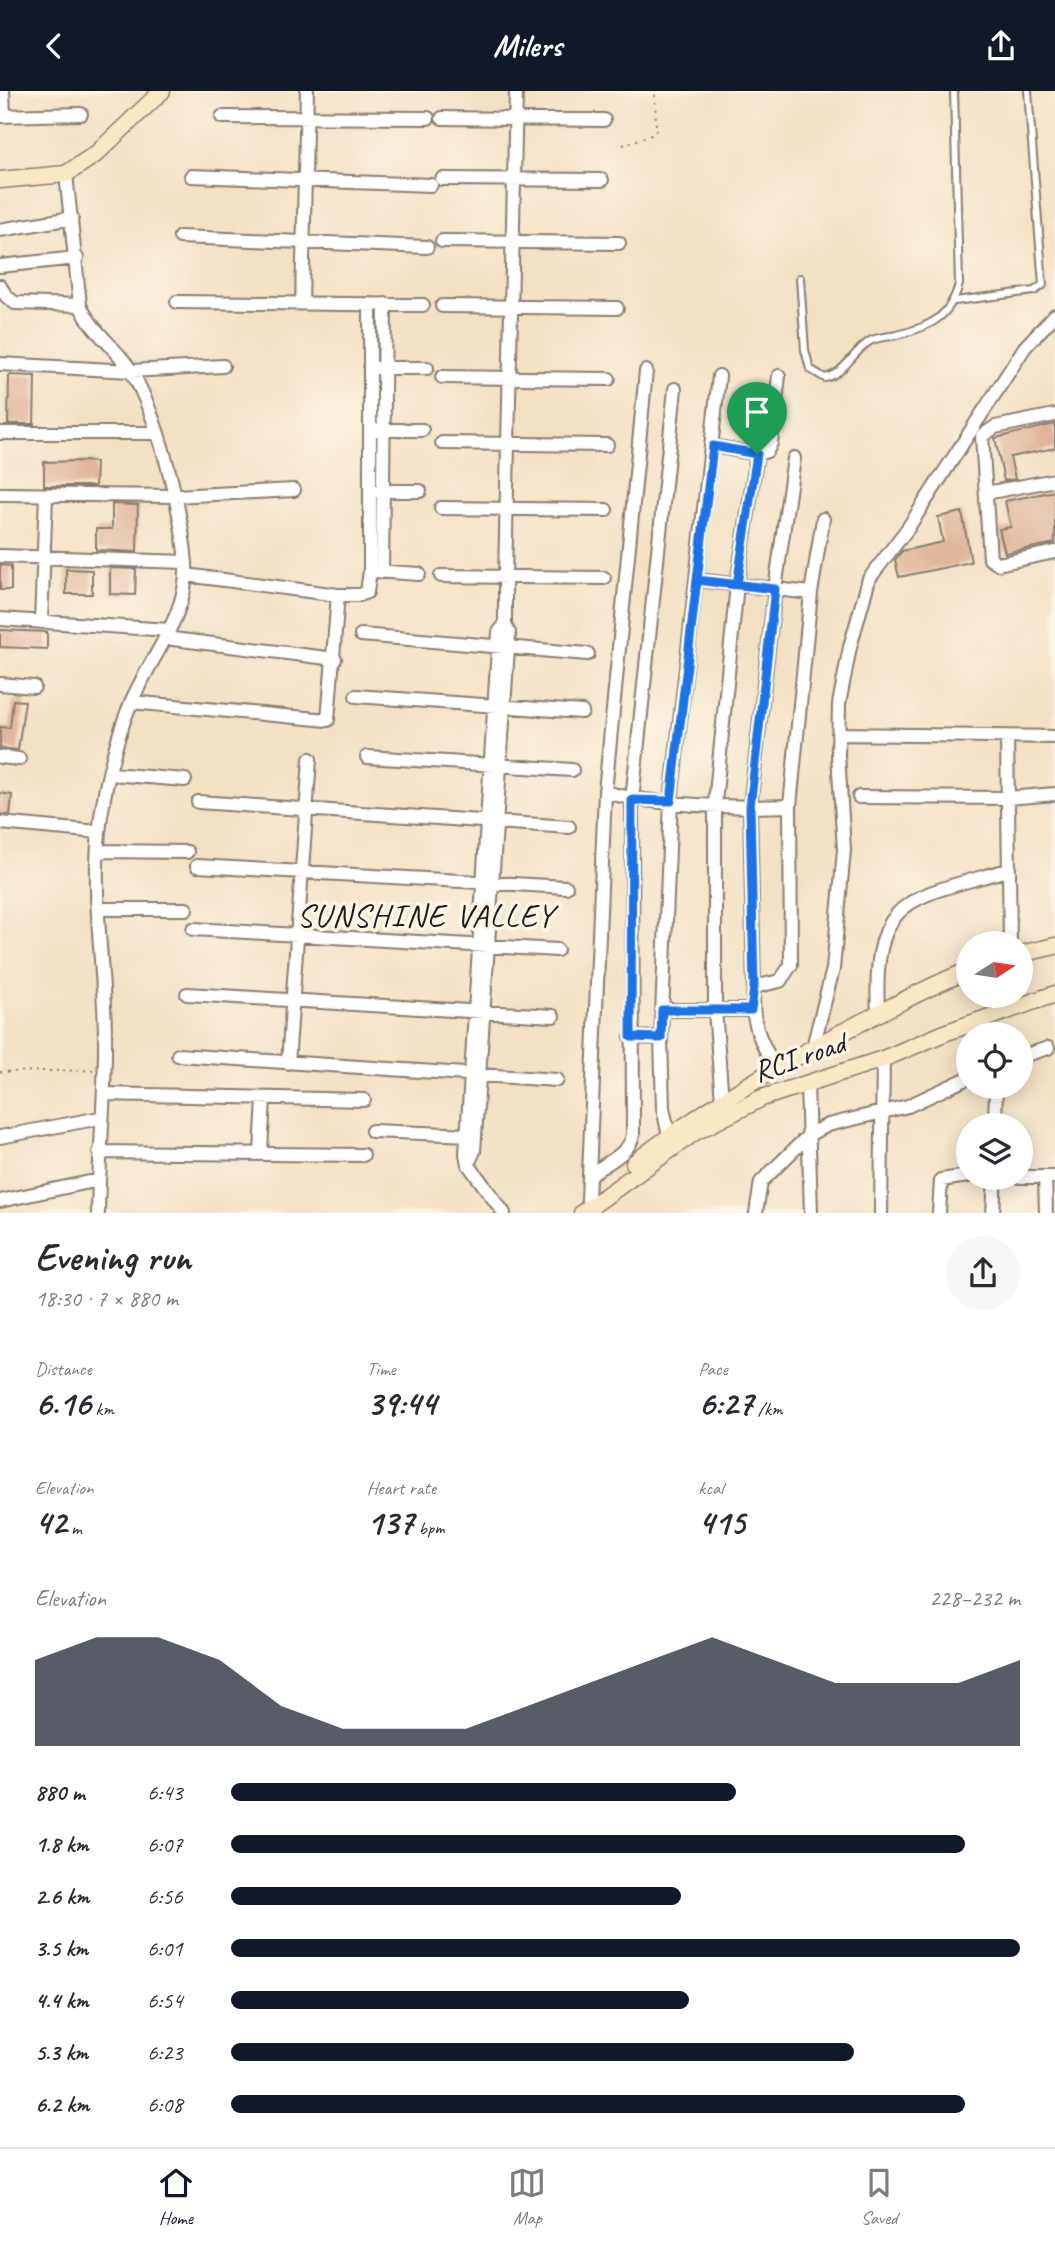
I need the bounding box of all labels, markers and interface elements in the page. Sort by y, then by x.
text: Milers [493,25,562,66]
icon: back [35,27,73,65]
icon: share [982,27,1020,65]
pin [727,382,787,454]
icon: arrive [738,393,776,431]
district label: SUNSHINE VALLEY [297,895,559,936]
north arrow [956,931,1032,1008]
map controls [956,931,1033,1190]
street label: RCI road [748,1022,854,1090]
button: locate [956,1022,1033,1099]
button: layers [956,1113,1033,1190]
text: Evening run [35,1234,191,1281]
button: share [946,1236,1020,1310]
text: 18:30 · 7 × 880 m [35,1284,178,1313]
text: Distance [35,1357,92,1381]
text: Time [367,1357,396,1381]
text: Pace [698,1357,728,1381]
text: 6.16 [35,1381,91,1426]
text: 39:44 [367,1381,436,1426]
text: 6:27 [698,1381,753,1426]
text: km [91,1397,114,1421]
text: /km [753,1397,783,1421]
text: Elevation [35,1476,93,1500]
text: Heart rate [367,1476,436,1500]
text: kcal [698,1476,723,1500]
text: 42 [35,1500,67,1545]
text: 137 [367,1500,414,1545]
text: 415 [698,1500,745,1545]
text: m [67,1516,82,1540]
text: bpm [414,1516,444,1540]
text: Elevation [35,1584,106,1613]
text: 228–232 m [929,1584,1020,1613]
text: 880 m [35,1778,85,1807]
text: 6:43 [147,1778,183,1807]
text: 1.8 km [35,1830,89,1859]
text: 6:07 [147,1830,183,1859]
text: 2.6 km [35,1882,89,1911]
text: 6:56 [147,1882,183,1911]
text: 3.5 km [35,1934,88,1963]
text: 6:01 [147,1934,183,1963]
text: 4.4 km [35,1986,89,2015]
text: 6:54 [147,1986,183,2015]
text: 5.3 km [35,2038,88,2067]
text: 6:23 [147,2038,183,2067]
text: 6.2 km [35,2090,89,2119]
text: 6:08 [147,2090,183,2119]
tab: Home [157,2164,195,2230]
tab: Map [508,2164,546,2230]
tab: Saved [860,2164,898,2230]

